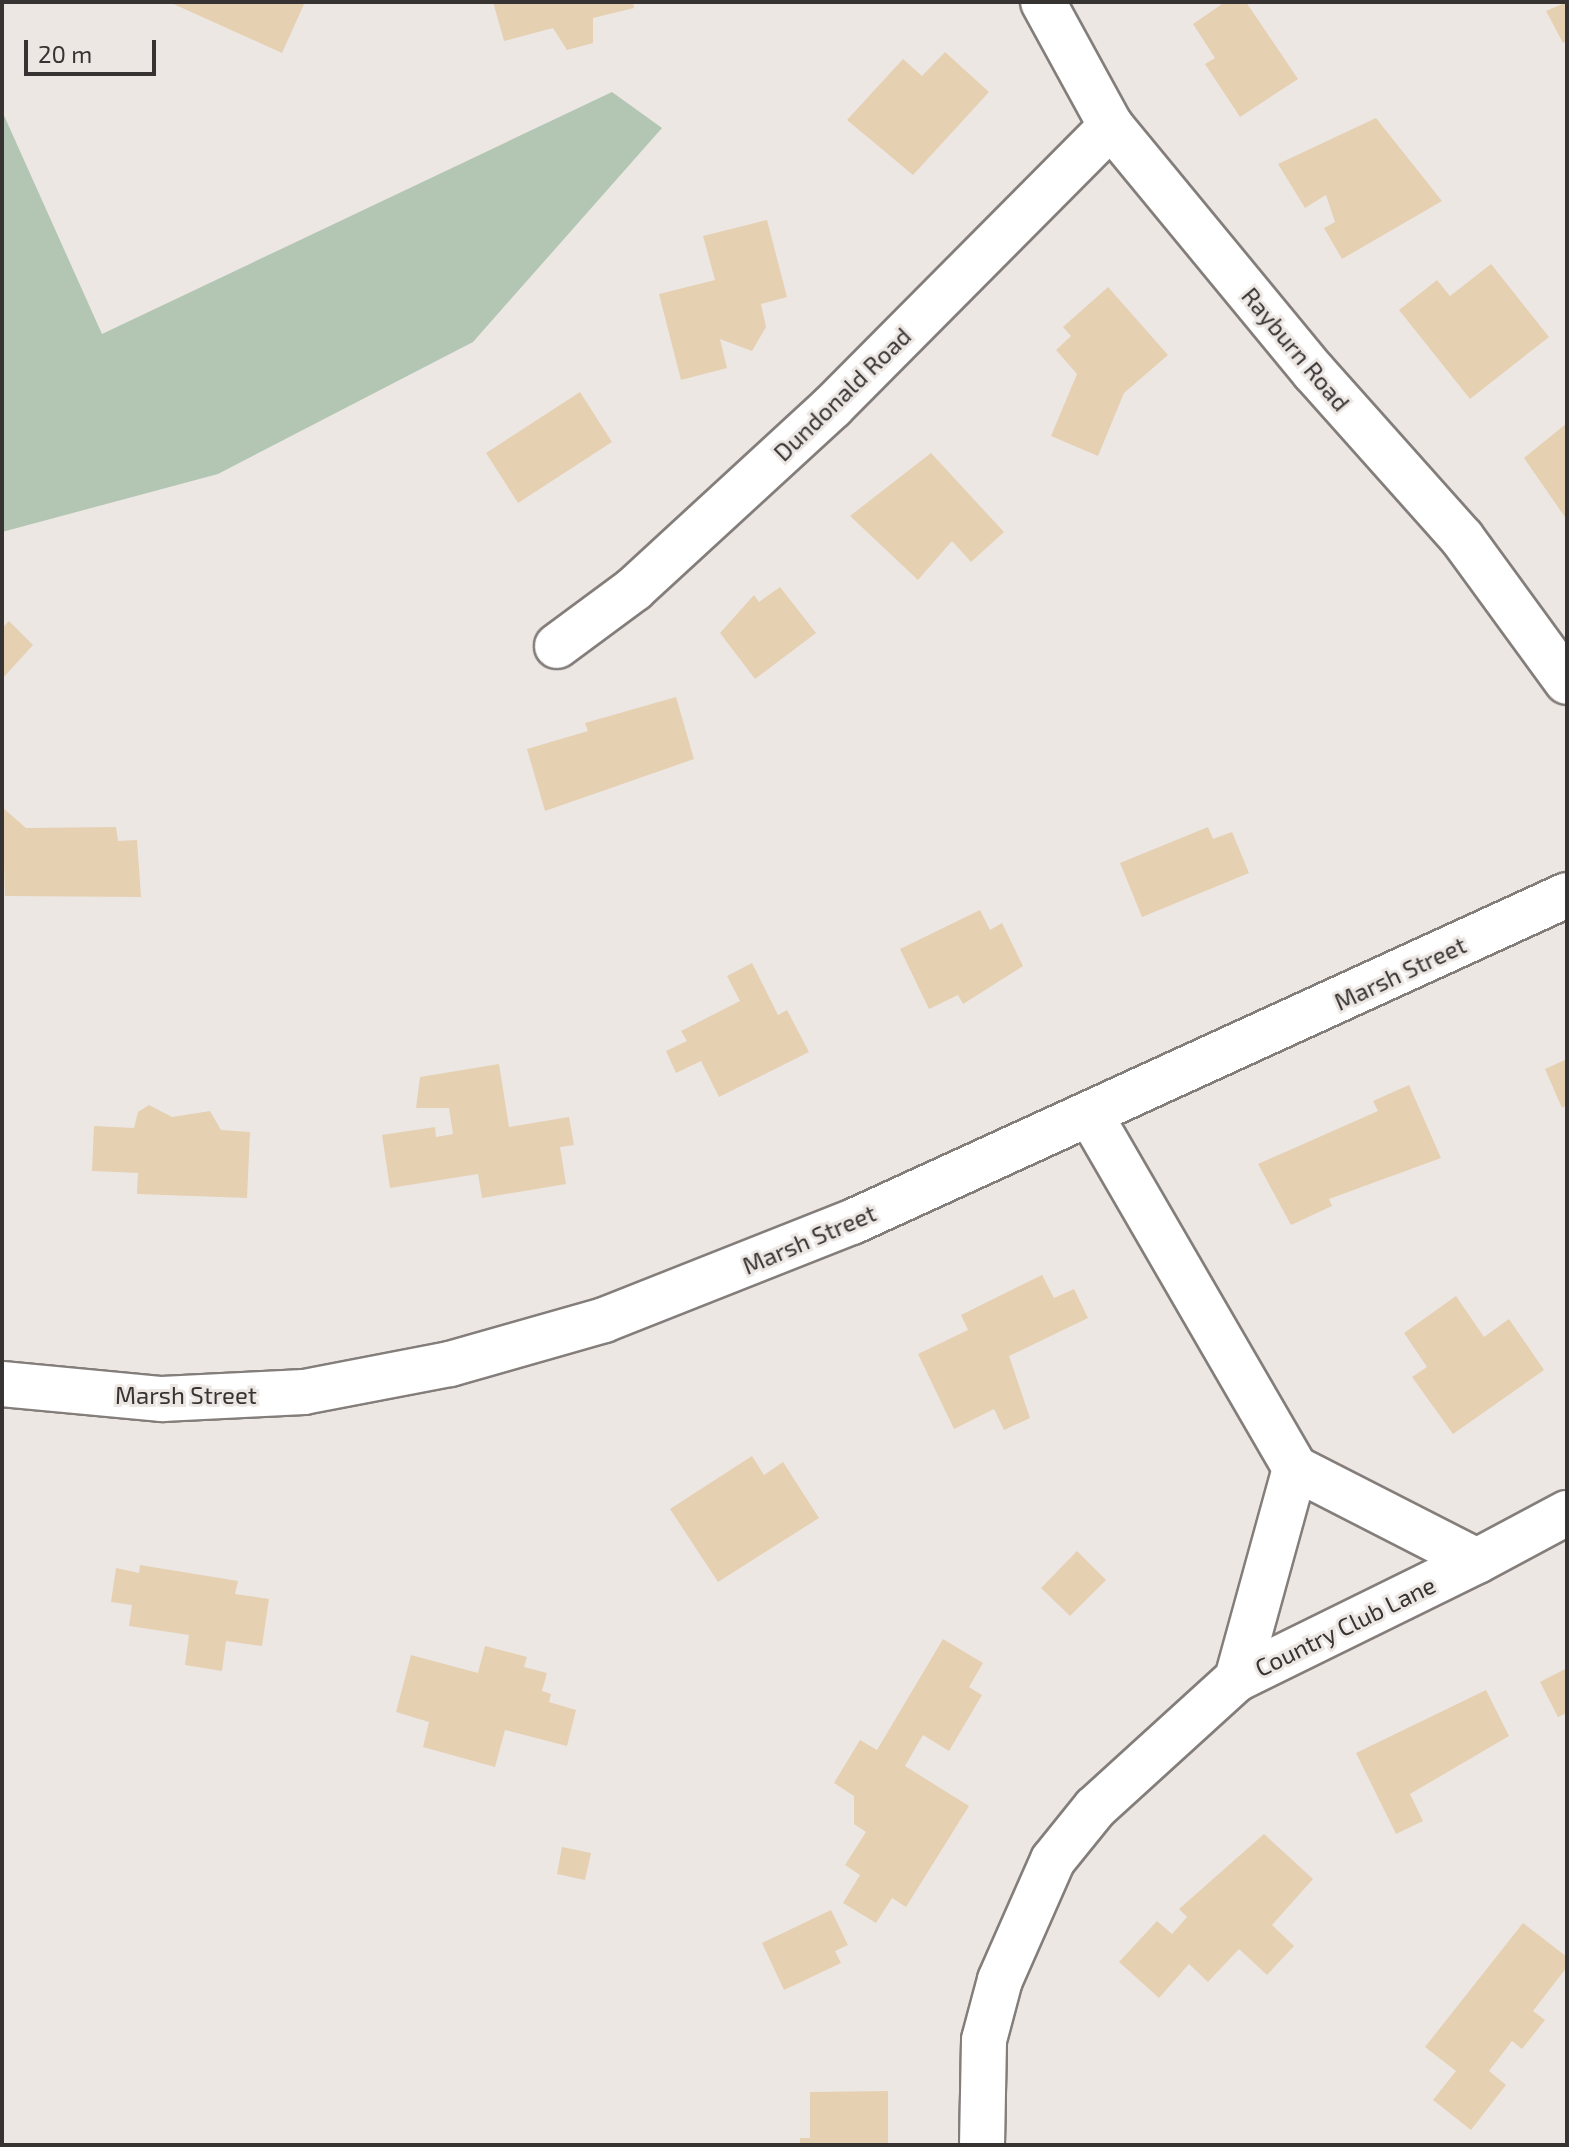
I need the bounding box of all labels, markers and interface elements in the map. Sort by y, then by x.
scale bar [28,24,160,74]
text: 20 m [38,39,92,68]
street label: Rayburn Road [1236,281,1356,417]
street label: Dundonald Road [767,321,917,467]
street label: Marsh Street [1330,930,1470,1016]
street label: Marsh Street [738,1198,880,1280]
street label: Marsh Street [115,1381,257,1409]
street label: Country Club Lane [1250,1570,1440,1682]

